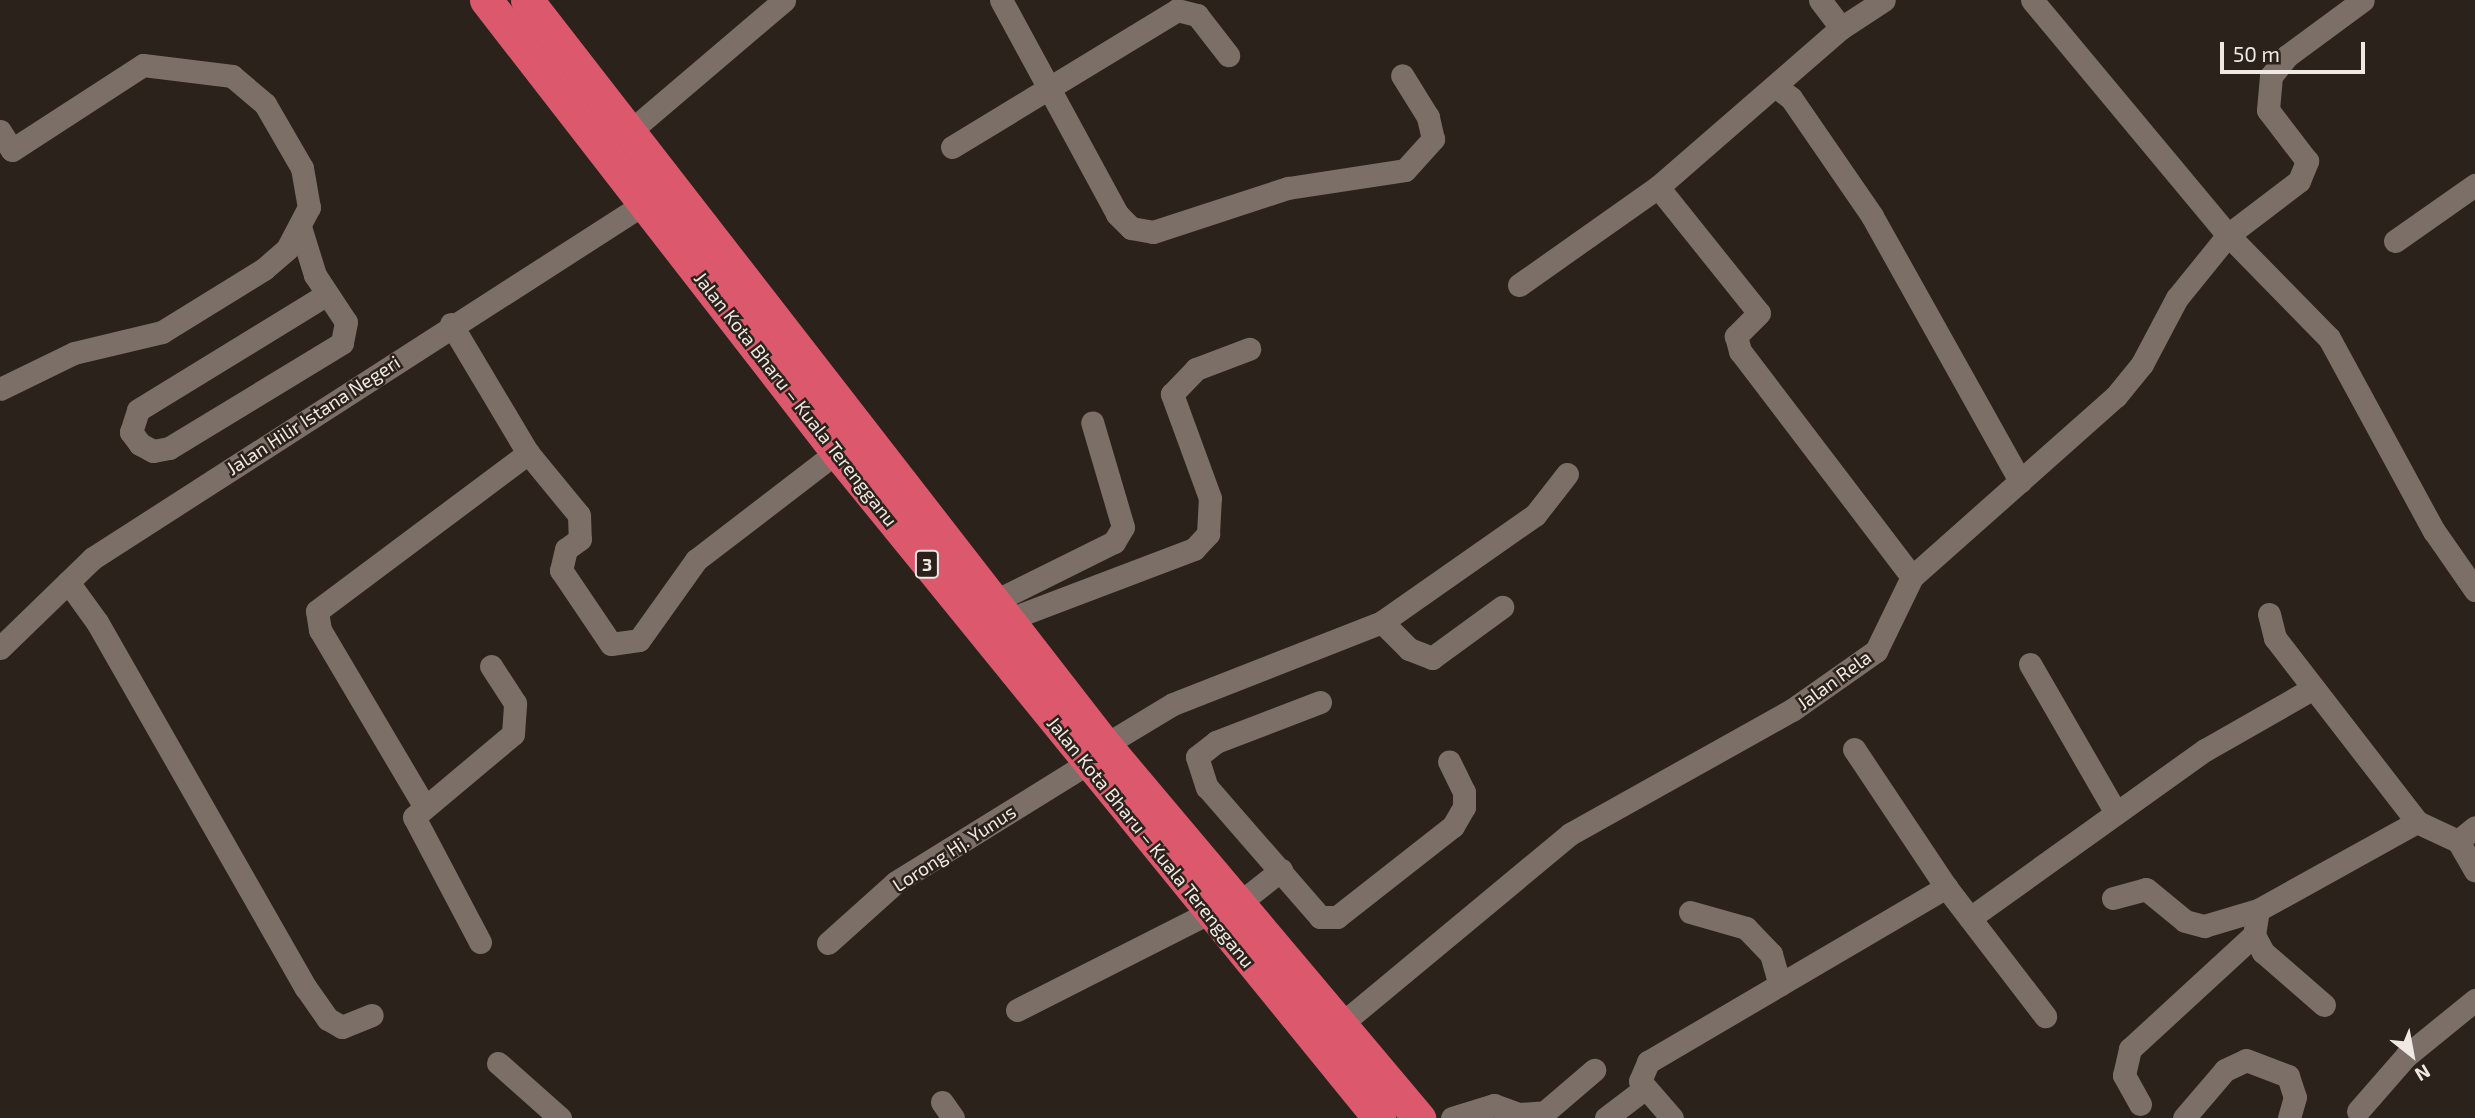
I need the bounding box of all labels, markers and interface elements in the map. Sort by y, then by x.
scale bar [2223,28,2368,72]
text: 50 m [2233,41,2280,66]
street label: Jalan Kota Bharu – Kuala Terengganu [689,267,903,531]
street label: Jalan Hilir Istana Negeri [222,350,404,480]
road number: 3 [915,550,939,578]
street label: Jalan Rela [1792,645,1876,715]
street label: Jalan Kota Bharu – Kuala Terengganu [1042,712,1260,972]
street label: Lorong Hj. Yunus [888,800,1020,896]
north arrow [2377,1020,2447,1090]
text: N [2411,1060,2435,1087]

